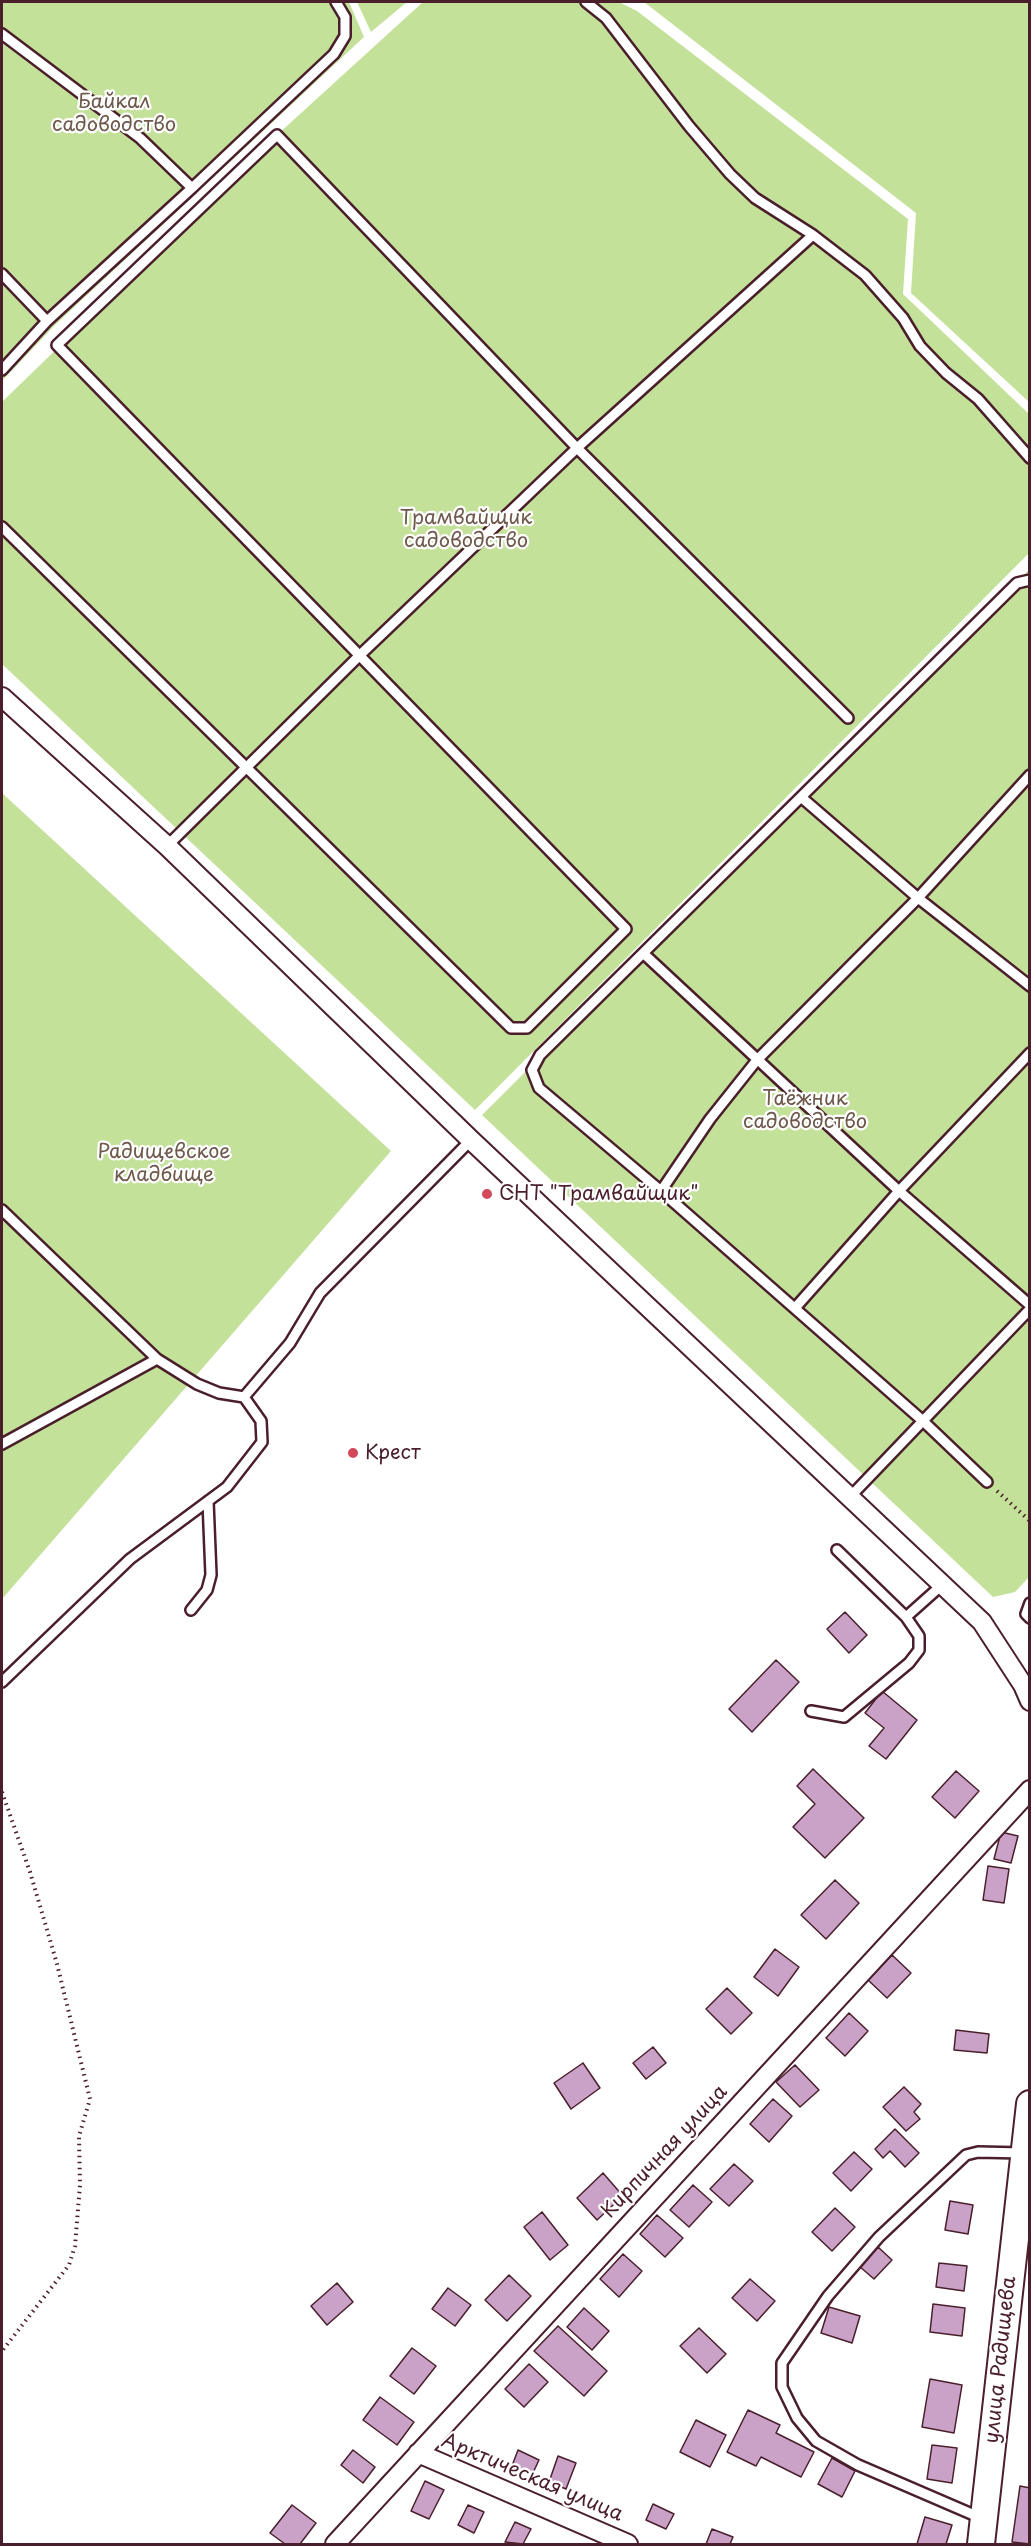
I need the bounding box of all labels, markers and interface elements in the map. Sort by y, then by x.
park label: Байкал садоводство [52,90,176,137]
park label: Трамвайщик садоводство [400,506,532,553]
park label: Таёжник садоводство [743,1087,867,1134]
park label: Радищевское кладбище [97,1140,231,1187]
place label: СНТ "Трамвайщик" [499,1182,698,1206]
marker: СНТ "Трамвайщик" [480,1187,494,1201]
place label: Крест [365,1441,421,1465]
marker: Крест [346,1446,360,1460]
street label: Кирпичная улица [597,2080,733,2224]
street label: улица Радищева [980,2275,1022,2445]
street label: Арктическая улица [438,2429,626,2527]

